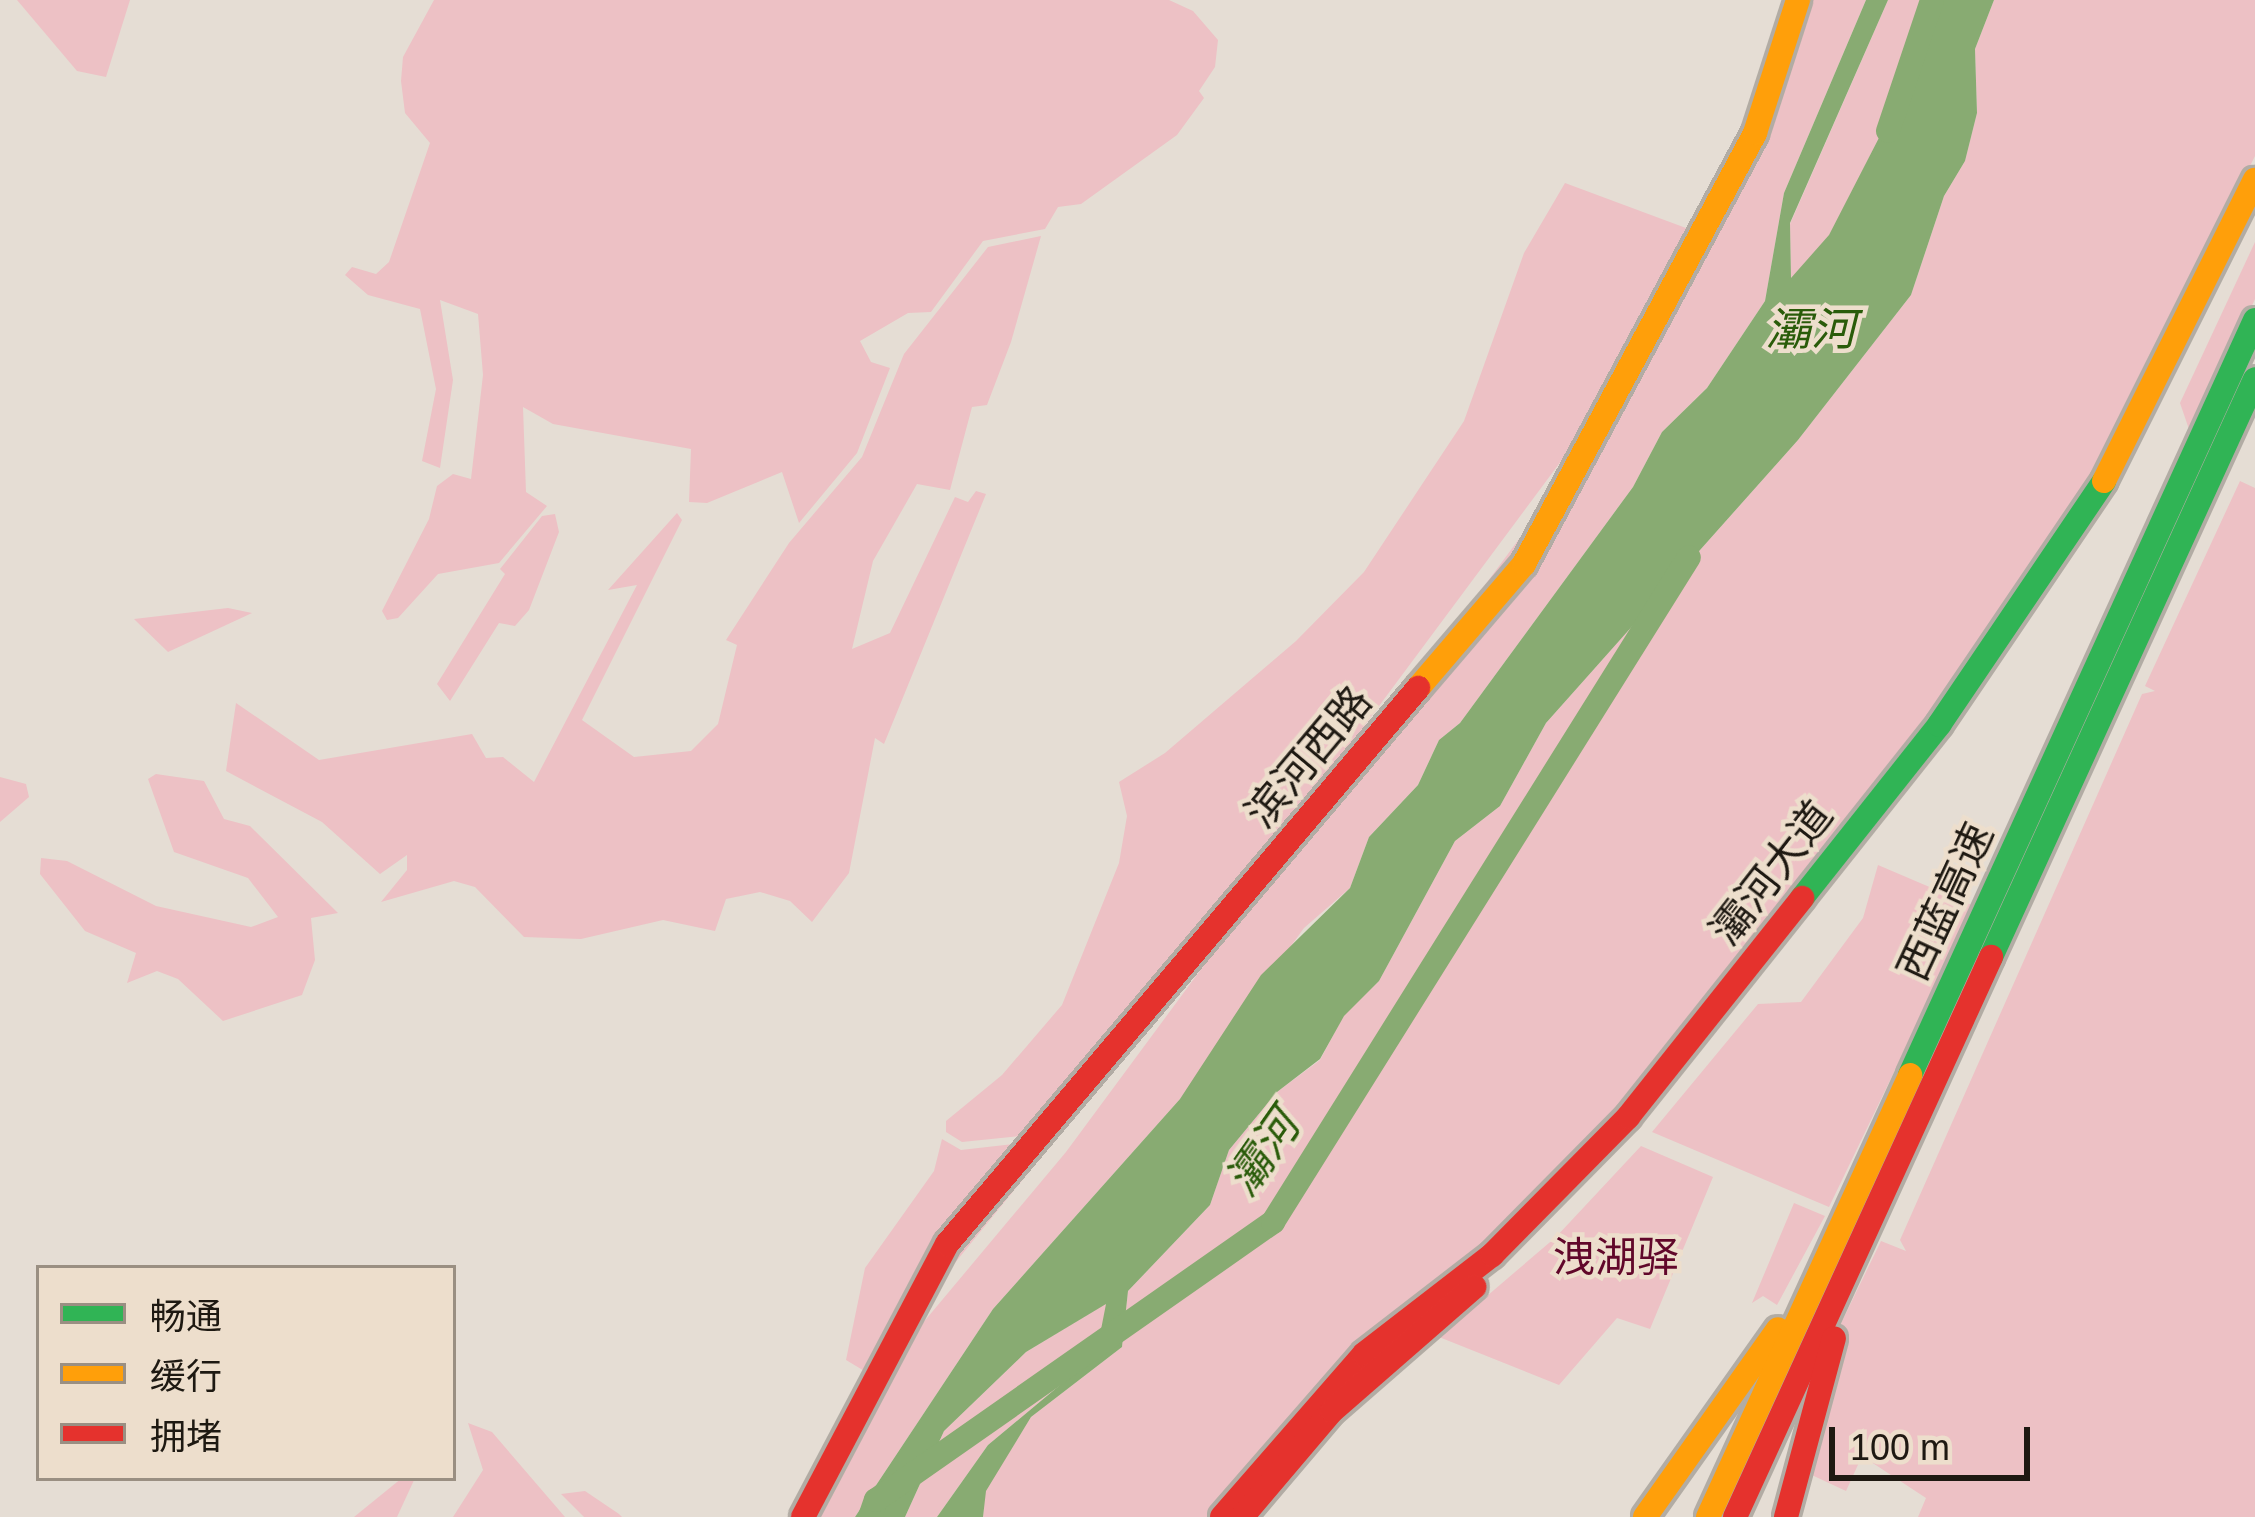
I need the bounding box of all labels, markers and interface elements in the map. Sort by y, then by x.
water label: 灞河 [1766,303,1856,357]
street label: 滨河西路 [1236,676,1382,838]
street label: 灞河大道 [1700,791,1844,955]
street label: 西蓝高速 [1888,815,2004,989]
water label: 灞河 [1215,1101,1311,1205]
park label: 洩湖驿 [1553,1233,1679,1283]
legend [36,1265,456,1481]
text: 畅通 [150,1296,222,1337]
text: 缓行 [150,1356,222,1397]
scale bar [1835,1403,2036,1477]
text: 拥堵 [150,1416,222,1457]
text: 100 m [1850,1427,1950,1468]

